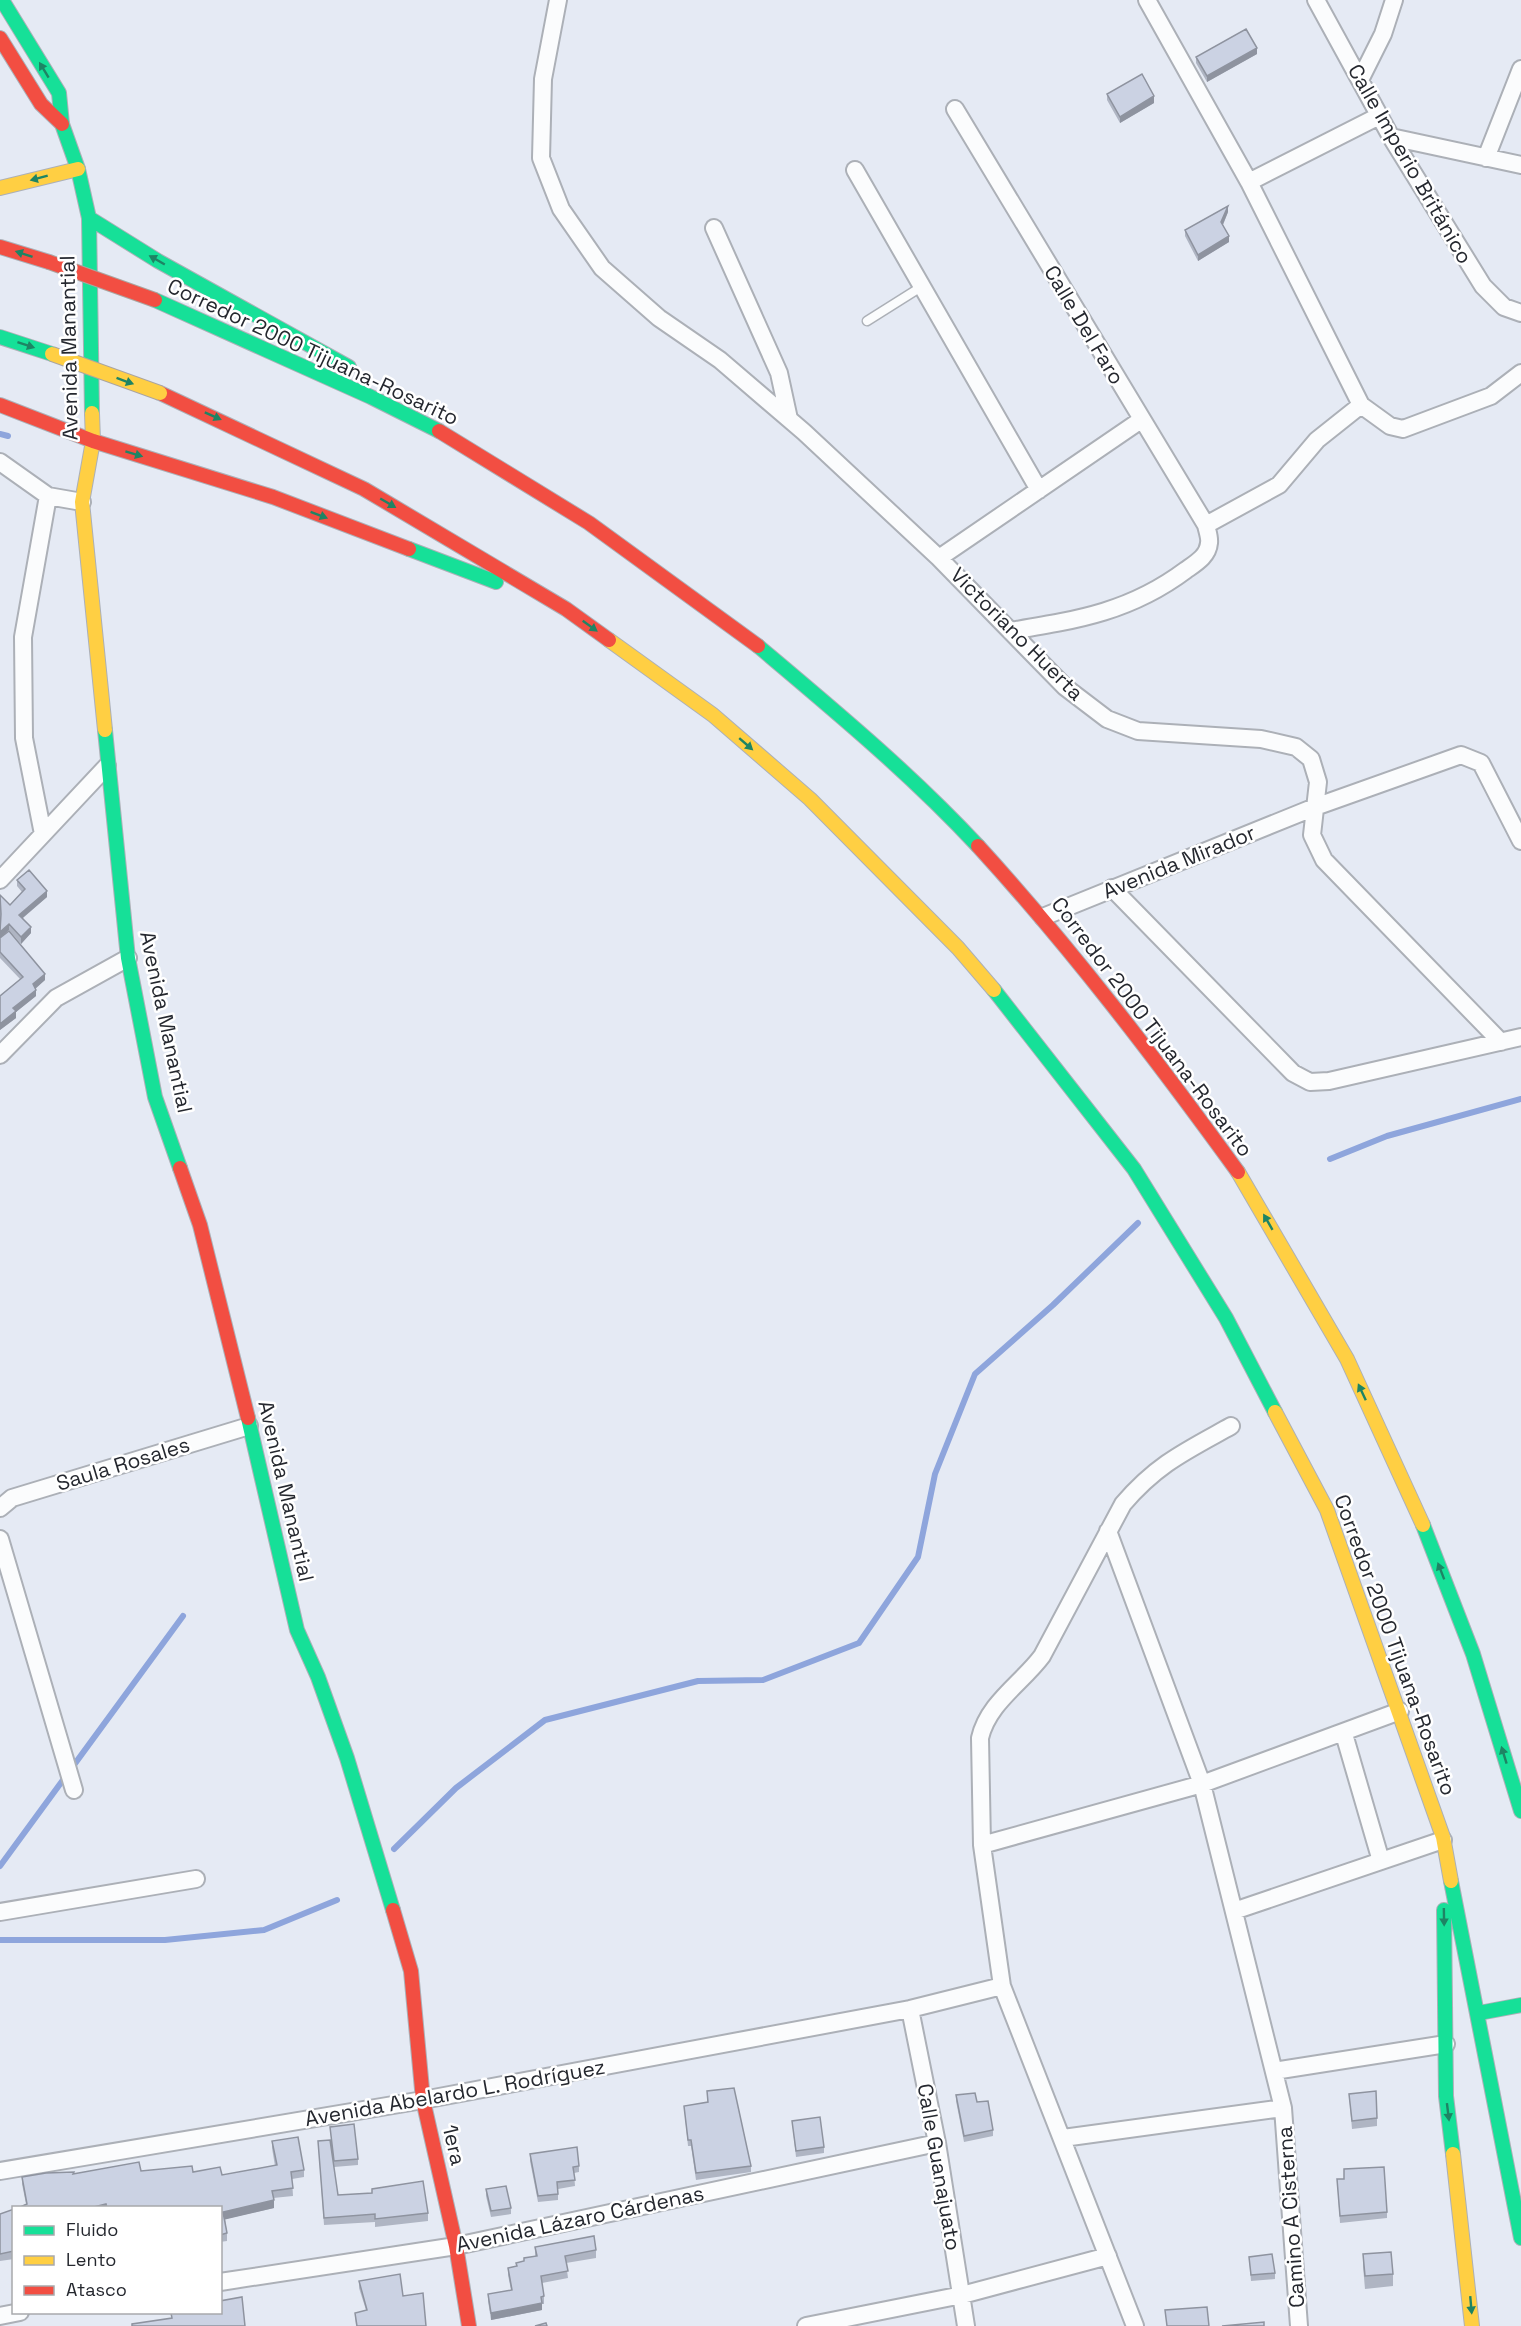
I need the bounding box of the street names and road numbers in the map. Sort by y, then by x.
street label: Calle Imperio Británico [1342,59,1479,269]
street label: Avenida Manantial [53,255,84,441]
street label: Calle Del Faro [1038,260,1131,389]
street label: Corredor 2000 Tijuana-Rosarito [163,272,463,431]
street label: Victoriano Huerta [945,561,1090,706]
street label: Avenida Mirador [1099,819,1259,904]
street label: Corredor 2000 Tijuana-Rosarito [1046,891,1259,1162]
street label: Avenida Manantial [134,929,199,1115]
street label: Avenida Manantial [253,1398,320,1584]
street label: Saula Rosales [53,1430,193,1497]
street label: Corredor 2000 Tijuana-Rosarito [1328,1491,1463,1799]
street label: Avenida Abelardo L. Rodríguez [303,2053,607,2132]
street label: Calle Guanajuato [912,2081,967,2253]
street label: 1era [437,2122,472,2168]
street label: Camino A Cisterna [1271,2125,1310,2309]
street label: Avenida Lázaro Cárdenas [454,2179,706,2258]

